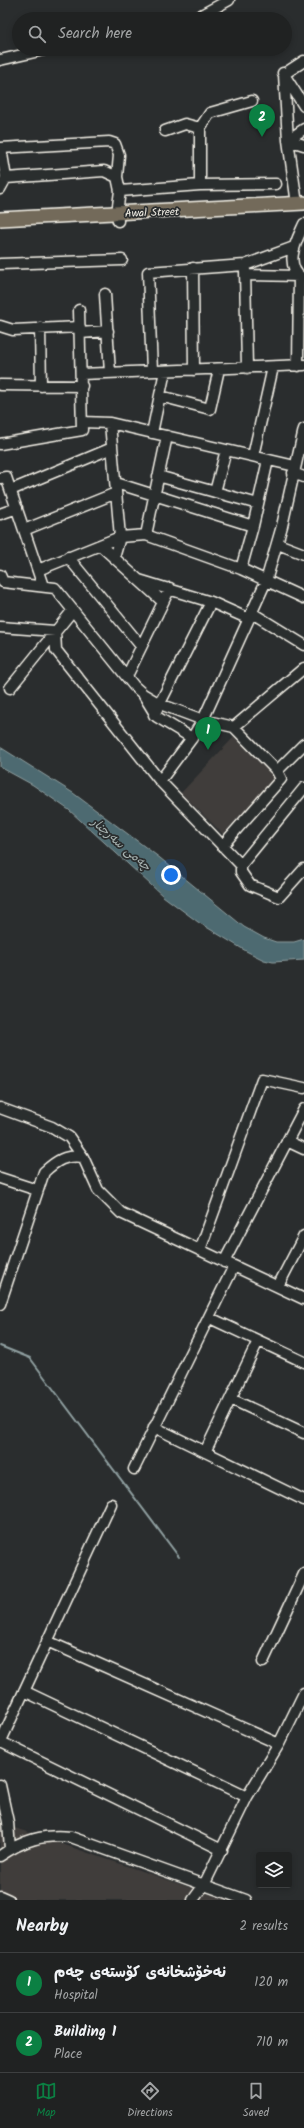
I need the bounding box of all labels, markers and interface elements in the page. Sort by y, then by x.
search box [12,12,292,56]
text: Search here [58,22,132,46]
icon: search [26,23,48,45]
pin: 2 [249,104,275,137]
street label: Awal Street [125,203,180,223]
pin: 1 [195,717,221,750]
water label: چەمی سەرچنار [86,812,155,876]
your location [161,865,181,885]
map controls [256,1852,292,1888]
button: layers [256,1852,292,1888]
text: Nearby [16,1913,68,1940]
text: 2 results [240,1916,288,1937]
text: نەخۆشخانەی کۆستەی چەم [54,1961,226,1985]
text: 1 [27,1972,31,1993]
text: 120 m [254,1972,288,1993]
text: Hospital [54,1985,98,2006]
text: Building 1 [54,2020,116,2044]
text: 2 [25,2032,33,2053]
text: 710 m [256,2032,288,2053]
text: Place [54,2044,82,2065]
tab: Map [35,2080,57,2122]
tab: Directions [127,2080,173,2122]
tab: Saved [243,2080,269,2122]

